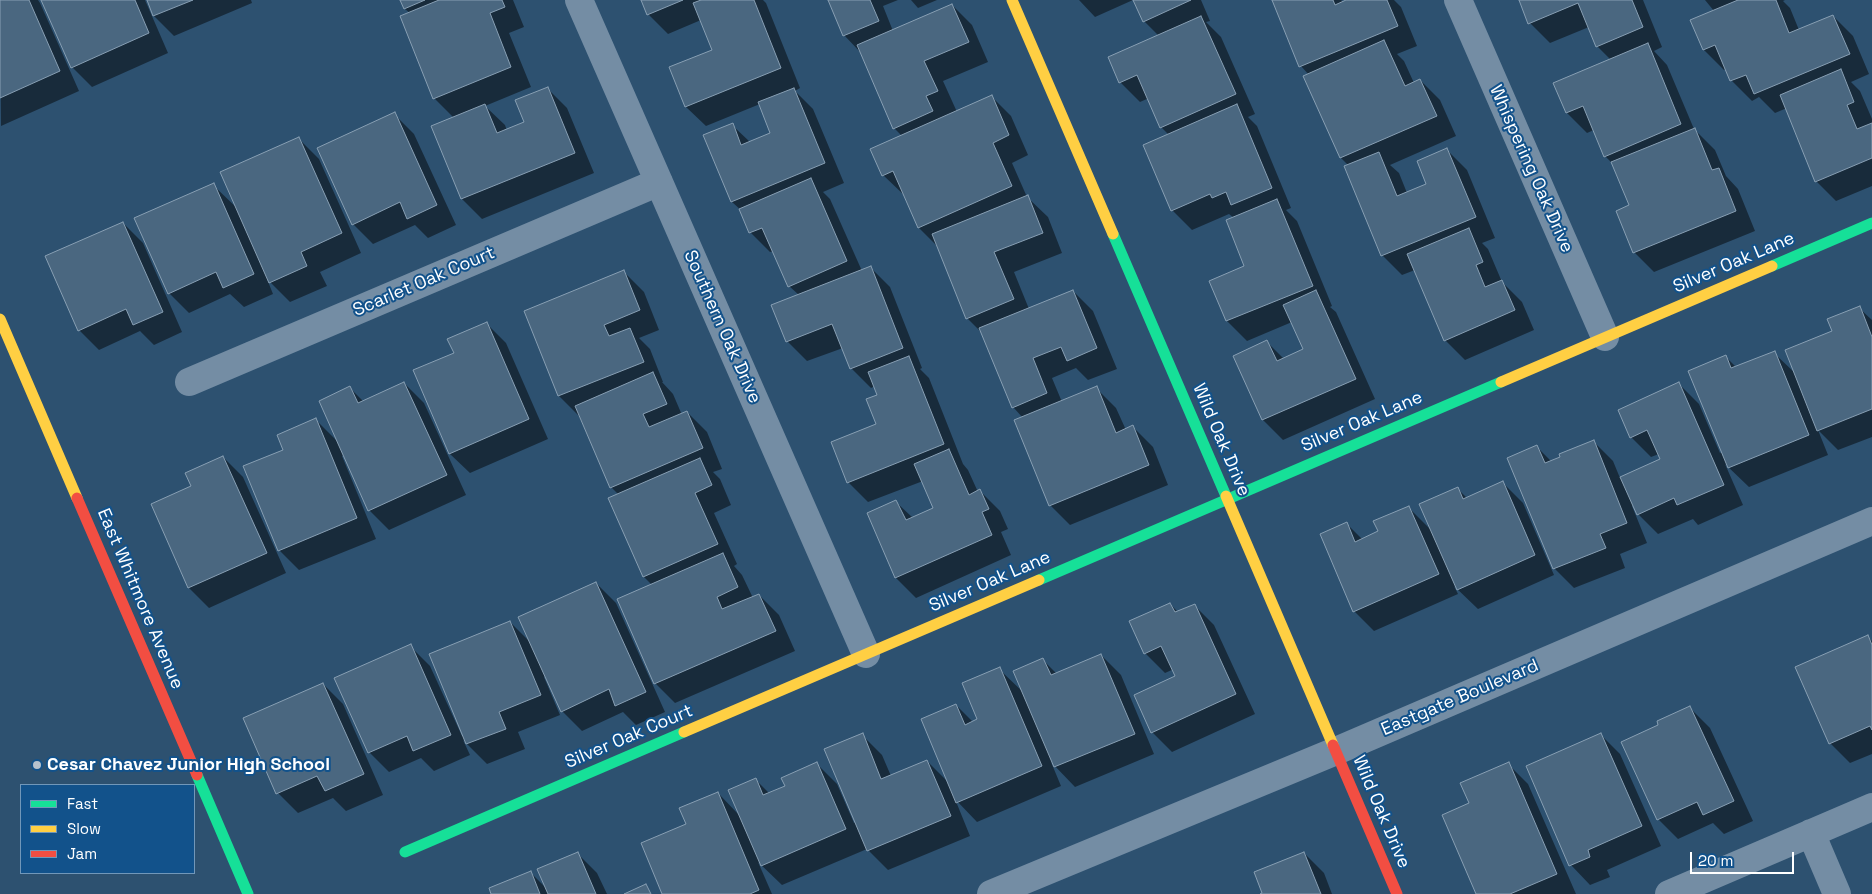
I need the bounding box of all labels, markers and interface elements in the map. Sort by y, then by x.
street label: Whispering Oak Drive [1484,82,1578,256]
street label: Silver Oak Lane [1670,228,1798,298]
street label: Scarlet Oak Court [350,242,498,322]
street label: Southern Oak Drive [678,247,766,407]
street label: Wild Oak Drive [1187,380,1255,500]
street label: Silver Oak Lane [1298,387,1426,457]
street label: East Whitmore Avenue [92,505,188,693]
street label: Silver Oak Lane [926,547,1054,617]
street label: Eastgate Boulevard [1378,655,1542,741]
street label: Silver Oak Court [562,700,696,774]
street label: Wild Oak Drive [1347,752,1415,872]
place label: Cesar Chavez Junior High School [47,754,330,776]
marker: Cesar Chavez Junior High School [31,759,43,771]
legend [20,784,195,874]
text: Fast [67,794,98,813]
text: Slow [67,819,101,838]
scale bar [1692,842,1796,874]
text: Jam [67,844,97,863]
text: 20 m [1698,851,1733,870]

